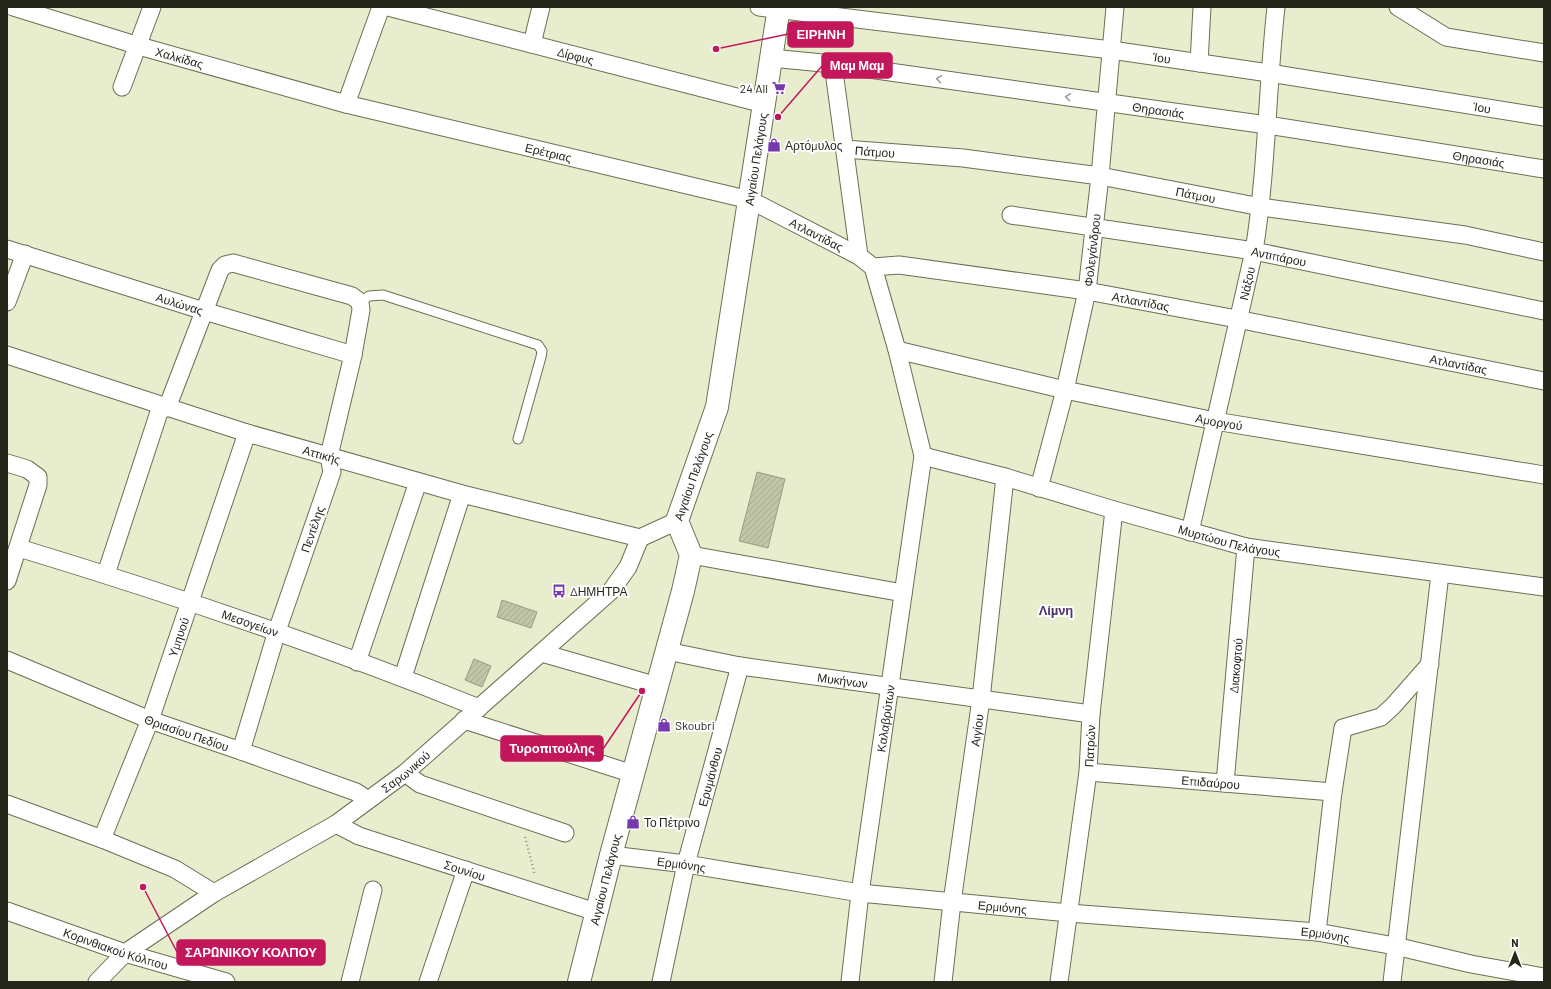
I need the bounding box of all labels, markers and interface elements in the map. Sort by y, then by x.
callout: ΕΙΡΗΝΗ [788,22,853,47]
text: ΕΙΡΗΝΗ [796,26,846,42]
street label: Χαλκίδας [154,44,205,72]
street label: Δίρφυς [556,44,596,68]
street label: Ίου [1151,49,1172,66]
callout: Μαμ Μαμ [822,53,892,78]
text: Μαμ Μαμ [830,57,884,73]
one-way arrow [936,75,942,84]
supermarket icon: 24 All [771,80,787,96]
place label: 24 All [740,81,768,95]
one-way arrow [1065,93,1071,102]
street label: Θηρασιάς [1131,99,1186,121]
street label: Ίου [1471,99,1492,115]
street label: Αιγαίου Πελάγους [741,111,771,206]
shop icon: Αρτόμυλος [766,137,782,153]
place label: Αρτόμυλος [785,138,843,153]
street label: Ερέτριας [524,140,573,165]
street label: Πάτμου [854,143,895,160]
street label: Θηρασιάς [1452,148,1506,171]
street label: Πάτμου [1175,184,1217,205]
street label: Φολεγάνδρου [1081,213,1103,287]
street label: Ατλαντίδας [787,215,846,255]
street label: Αντιπάρου [1250,244,1308,269]
street label: Νάξου [1236,265,1257,301]
street label: Αυλώνας [154,289,205,318]
street label: Ατλαντίδας [1111,289,1171,314]
street label: Ατλαντίδας [1429,351,1489,377]
street label: Αμοργού [1194,410,1244,432]
street label: Αιγαίου Πελάγους [671,429,716,523]
street label: Αττικής [301,442,342,467]
street label: Πεντέλης [297,504,328,555]
street label: Μυρτώου Πελάγους [1177,521,1282,560]
bus stop icon: ΔΗΜΗΤΡΑ [551,583,567,599]
place label: ΔΗΜΗΤΡΑ [570,584,627,598]
district label: Λίμνη [1039,602,1073,618]
street label: Μεσογείων [220,606,280,639]
street label: Υμηυού [165,615,191,659]
street label: Διακοφτού [1226,637,1245,694]
street label: Μυκήνων [816,670,869,690]
street label: Καλαβρύτων [873,684,897,753]
street label: Θριασίου Πεδίου [143,712,231,753]
street label: Αιγίου [967,713,986,747]
shop icon: Skoubri [656,717,672,733]
place label: Skoubri [675,718,715,732]
street label: Πατρών [1081,724,1098,768]
callout: Τυροπιτούλης [501,736,603,761]
text: Τυροπιτούλης [509,740,595,756]
street label: Ερυμάνθου [695,746,725,808]
street label: Σαρωνικού [378,748,433,795]
street label: Επιδαύρου [1181,773,1240,791]
shop icon: Το Πέτρινο [625,814,641,830]
place label: Το Πέτρινο [644,815,700,830]
street label: Αιγαίου Πελάγους [587,832,625,926]
street label: Ερμιόνης [656,854,707,875]
street label: Σουνίου [442,857,487,883]
street label: Ερμιόνης [977,897,1028,917]
street label: Ερμιόνης [1300,924,1351,946]
street label: Κορινθιακού Κόλπου [62,925,170,972]
north arrow [1495,933,1535,973]
text: N [1511,936,1519,949]
callout: ΣΑΡΩΝΙΚΟΥ ΚΟΛΠΟΥ [177,940,325,965]
text: ΣΑΡΩΝΙΚΟΥ ΚΟΛΠΟΥ [185,944,317,960]

